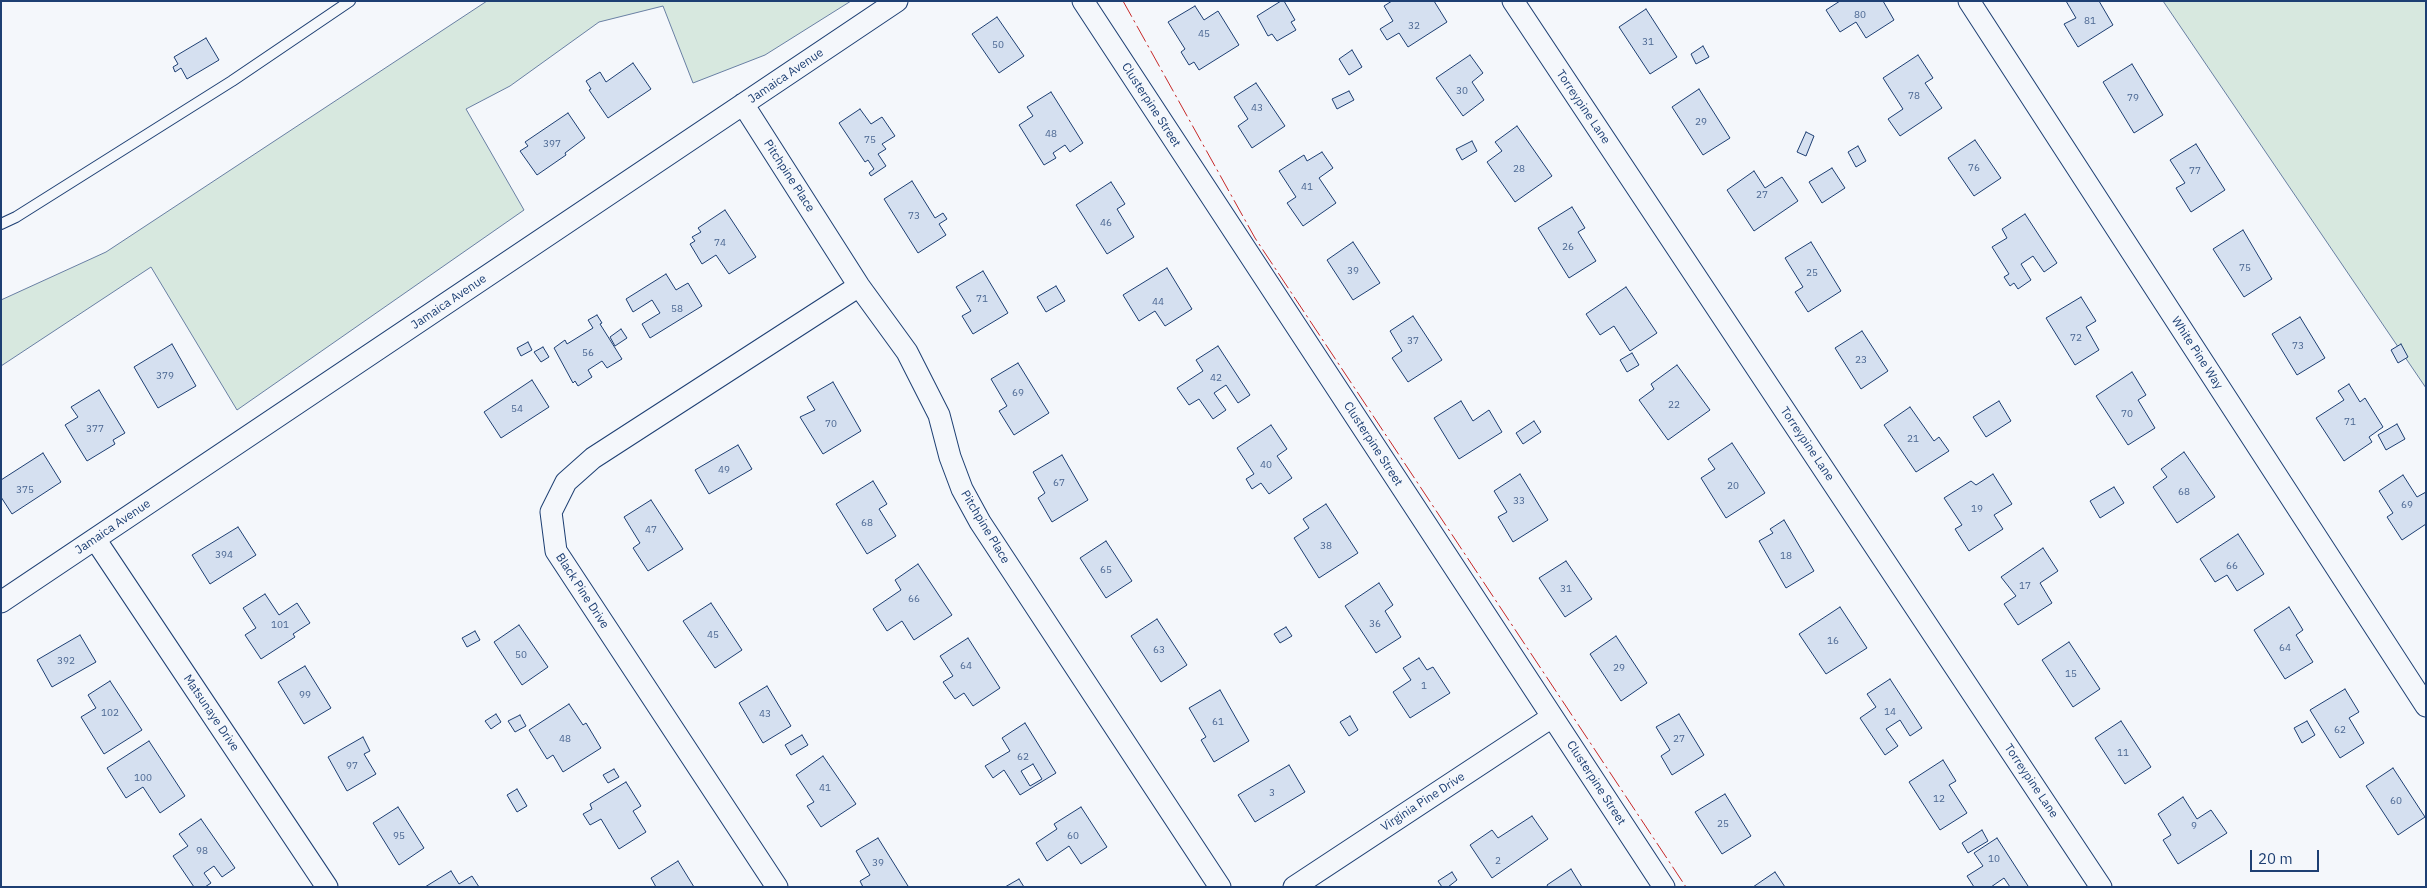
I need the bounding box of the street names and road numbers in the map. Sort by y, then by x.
street label: Jamaica Avenue [746,45,826,107]
street label: Clusterpine Street [1118,60,1184,150]
street label: Torreypine Lane [1553,67,1613,147]
street label: Pitchpine Place [760,137,818,215]
street label: Jamaica Avenue [409,271,489,333]
street label: White Pine Way [2168,314,2226,392]
street label: Clusterpine Street [1340,399,1406,489]
street label: Torreypine Lane [1777,404,1837,484]
street label: Pitchpine Place [957,488,1013,566]
street label: Jamaica Avenue [73,496,153,558]
street label: Black Pine Drive [552,551,612,631]
street label: Matsunaye Drive [180,672,242,754]
street label: Clusterpine Street [1563,738,1629,828]
street label: Torreypine Lane [2001,741,2061,821]
street label: Virginia Pine Drive [1378,769,1468,835]

